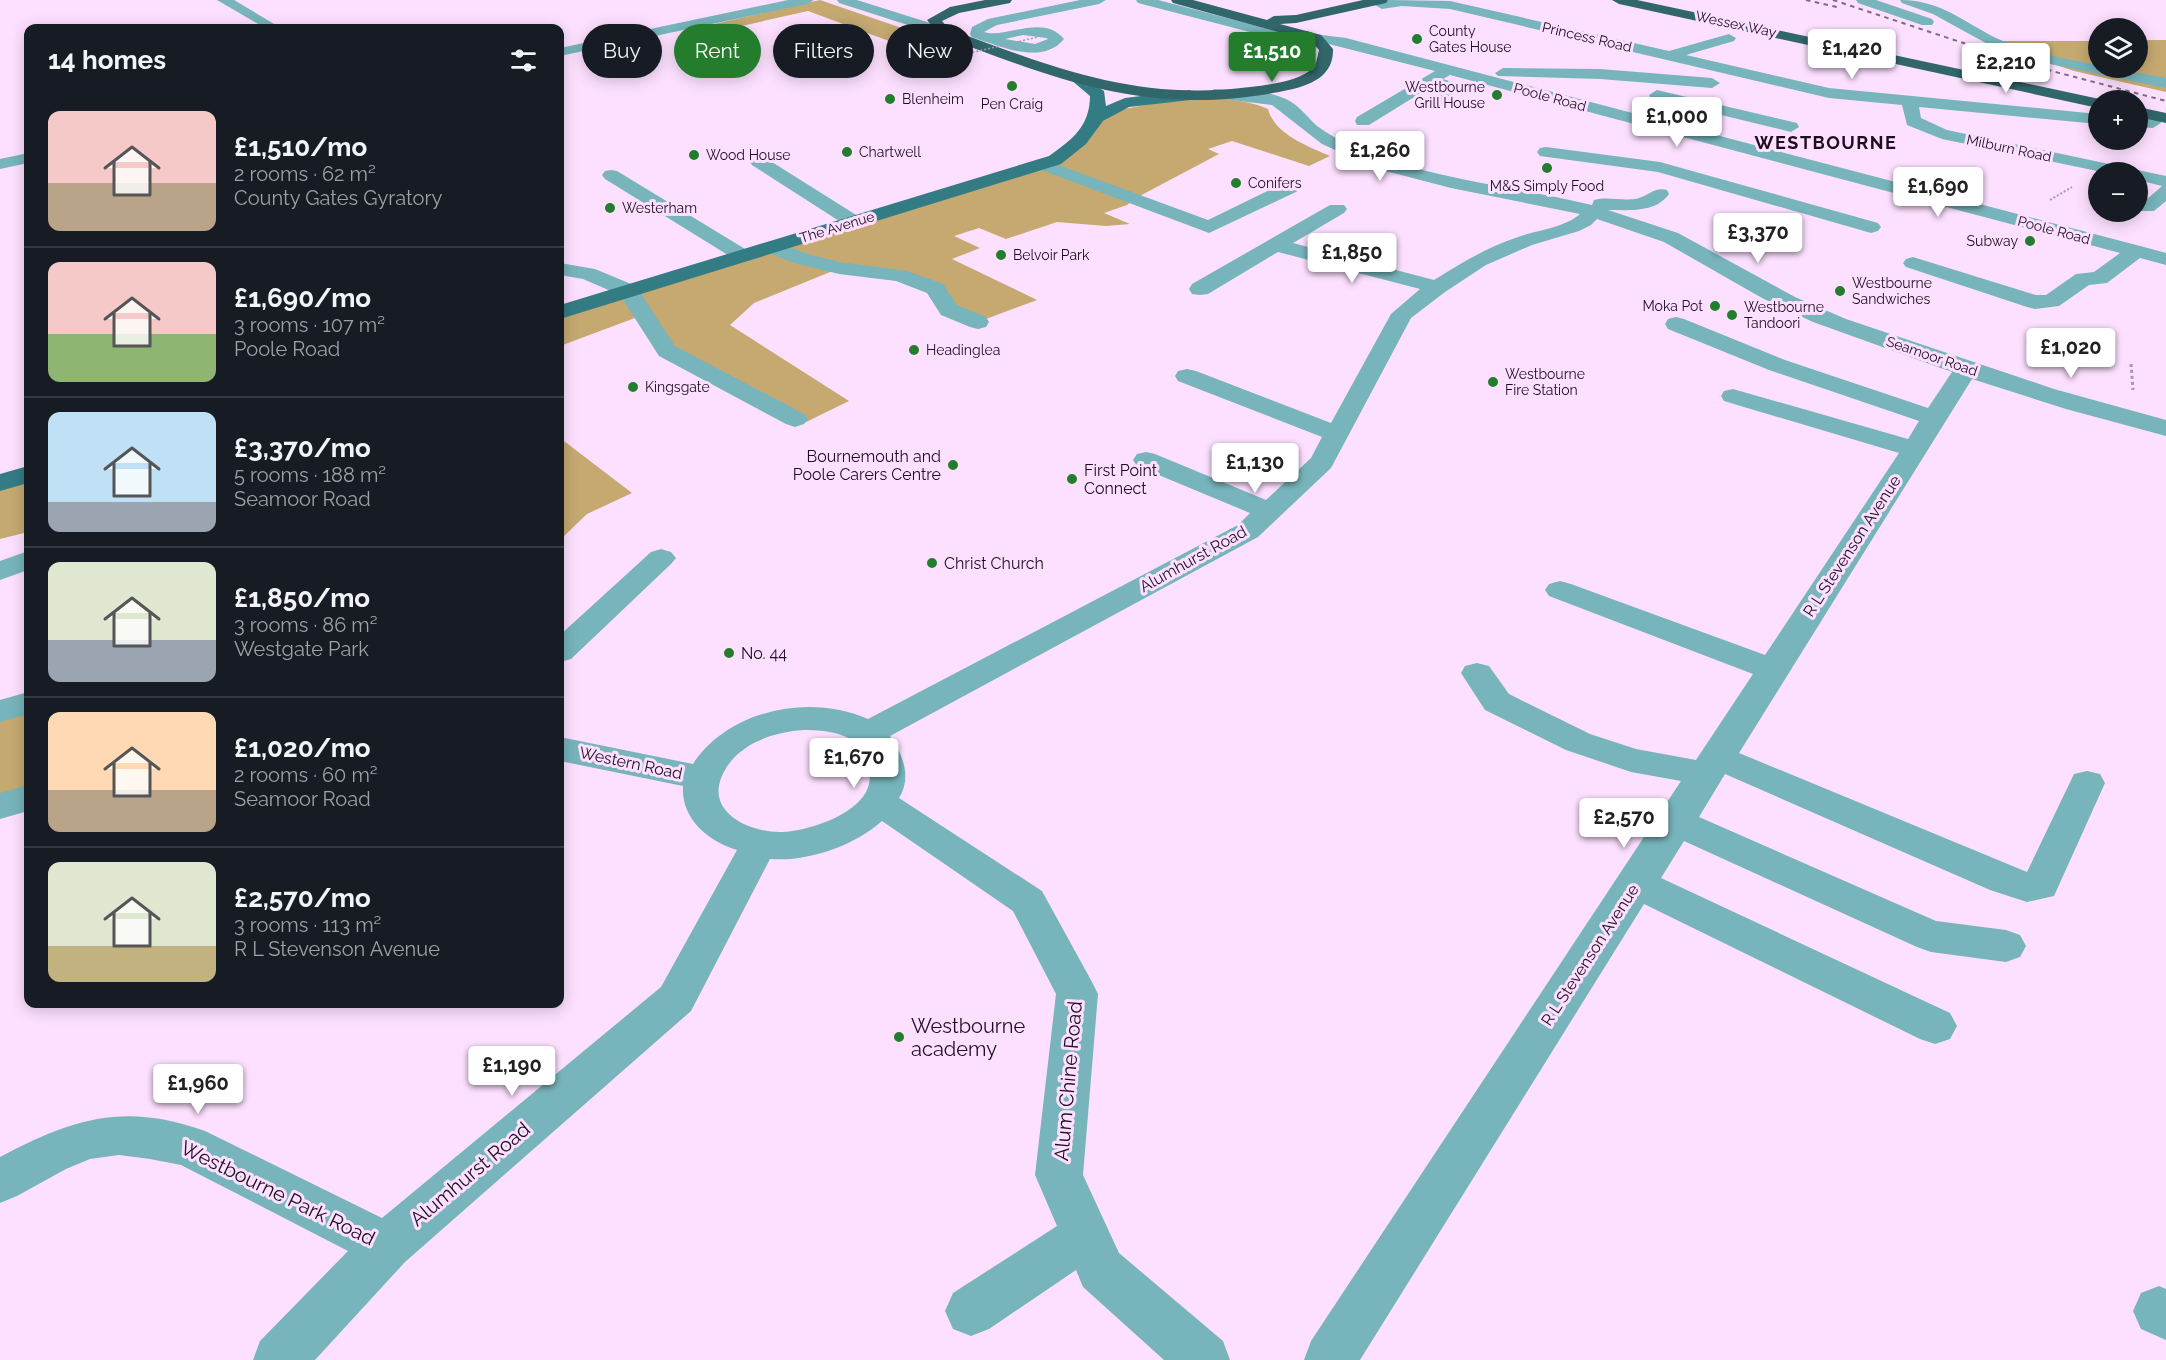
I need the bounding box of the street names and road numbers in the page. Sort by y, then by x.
street label: Wessex Way [1694,8,1778,40]
street label: Princess Road [1541,19,1633,55]
street label: Poole Road [1512,80,1588,114]
street label: Milburn Road [1965,131,2053,165]
street label: The Avenue [798,208,876,246]
street label: Poole Road [2016,213,2092,247]
street label: Seamoor Road [1884,333,1980,379]
street label: R L Stevenson Avenue [1799,472,1905,620]
street label: Alumhurst Road [1136,522,1250,596]
street label: Western Road [578,743,684,783]
street label: R L Stevenson Avenue [1537,881,1643,1029]
street label: Alum Chine Road [1049,1000,1087,1162]
street label: Alumhurst Road [405,1117,535,1231]
street label: Westbourne Park Road [177,1135,379,1251]

